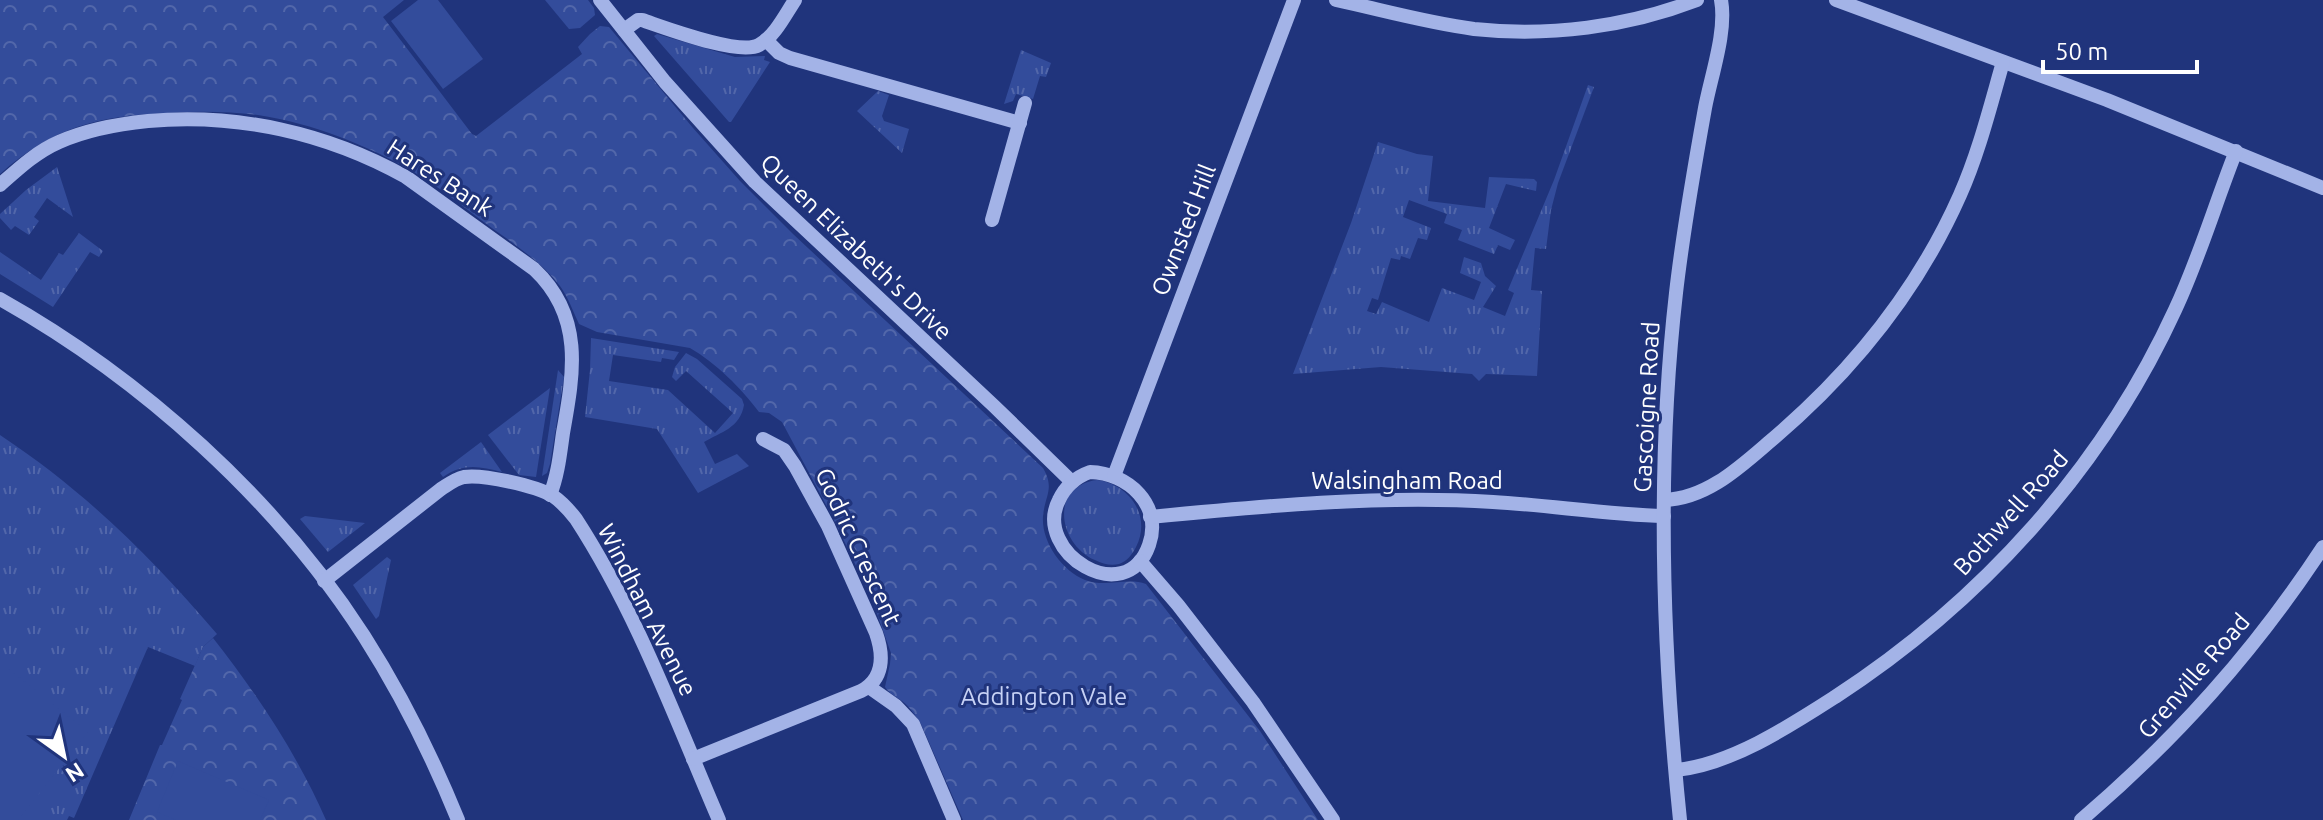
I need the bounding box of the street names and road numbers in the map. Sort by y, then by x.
street label: Hares Bank [382,133,498,222]
street label: Queen Elizabeth's Drive [755,148,958,345]
street label: Ownsted Hill [1146,160,1221,299]
street label: Gascoigne Road [1629,321,1664,493]
street label: Bothwell Road [1948,445,2073,580]
street label: Godric Crescent [810,464,907,630]
street label: Walsingham Road [1311,467,1503,494]
street label: Windham Avenue [592,519,702,700]
street label: Grenville Road [2132,608,2255,743]

